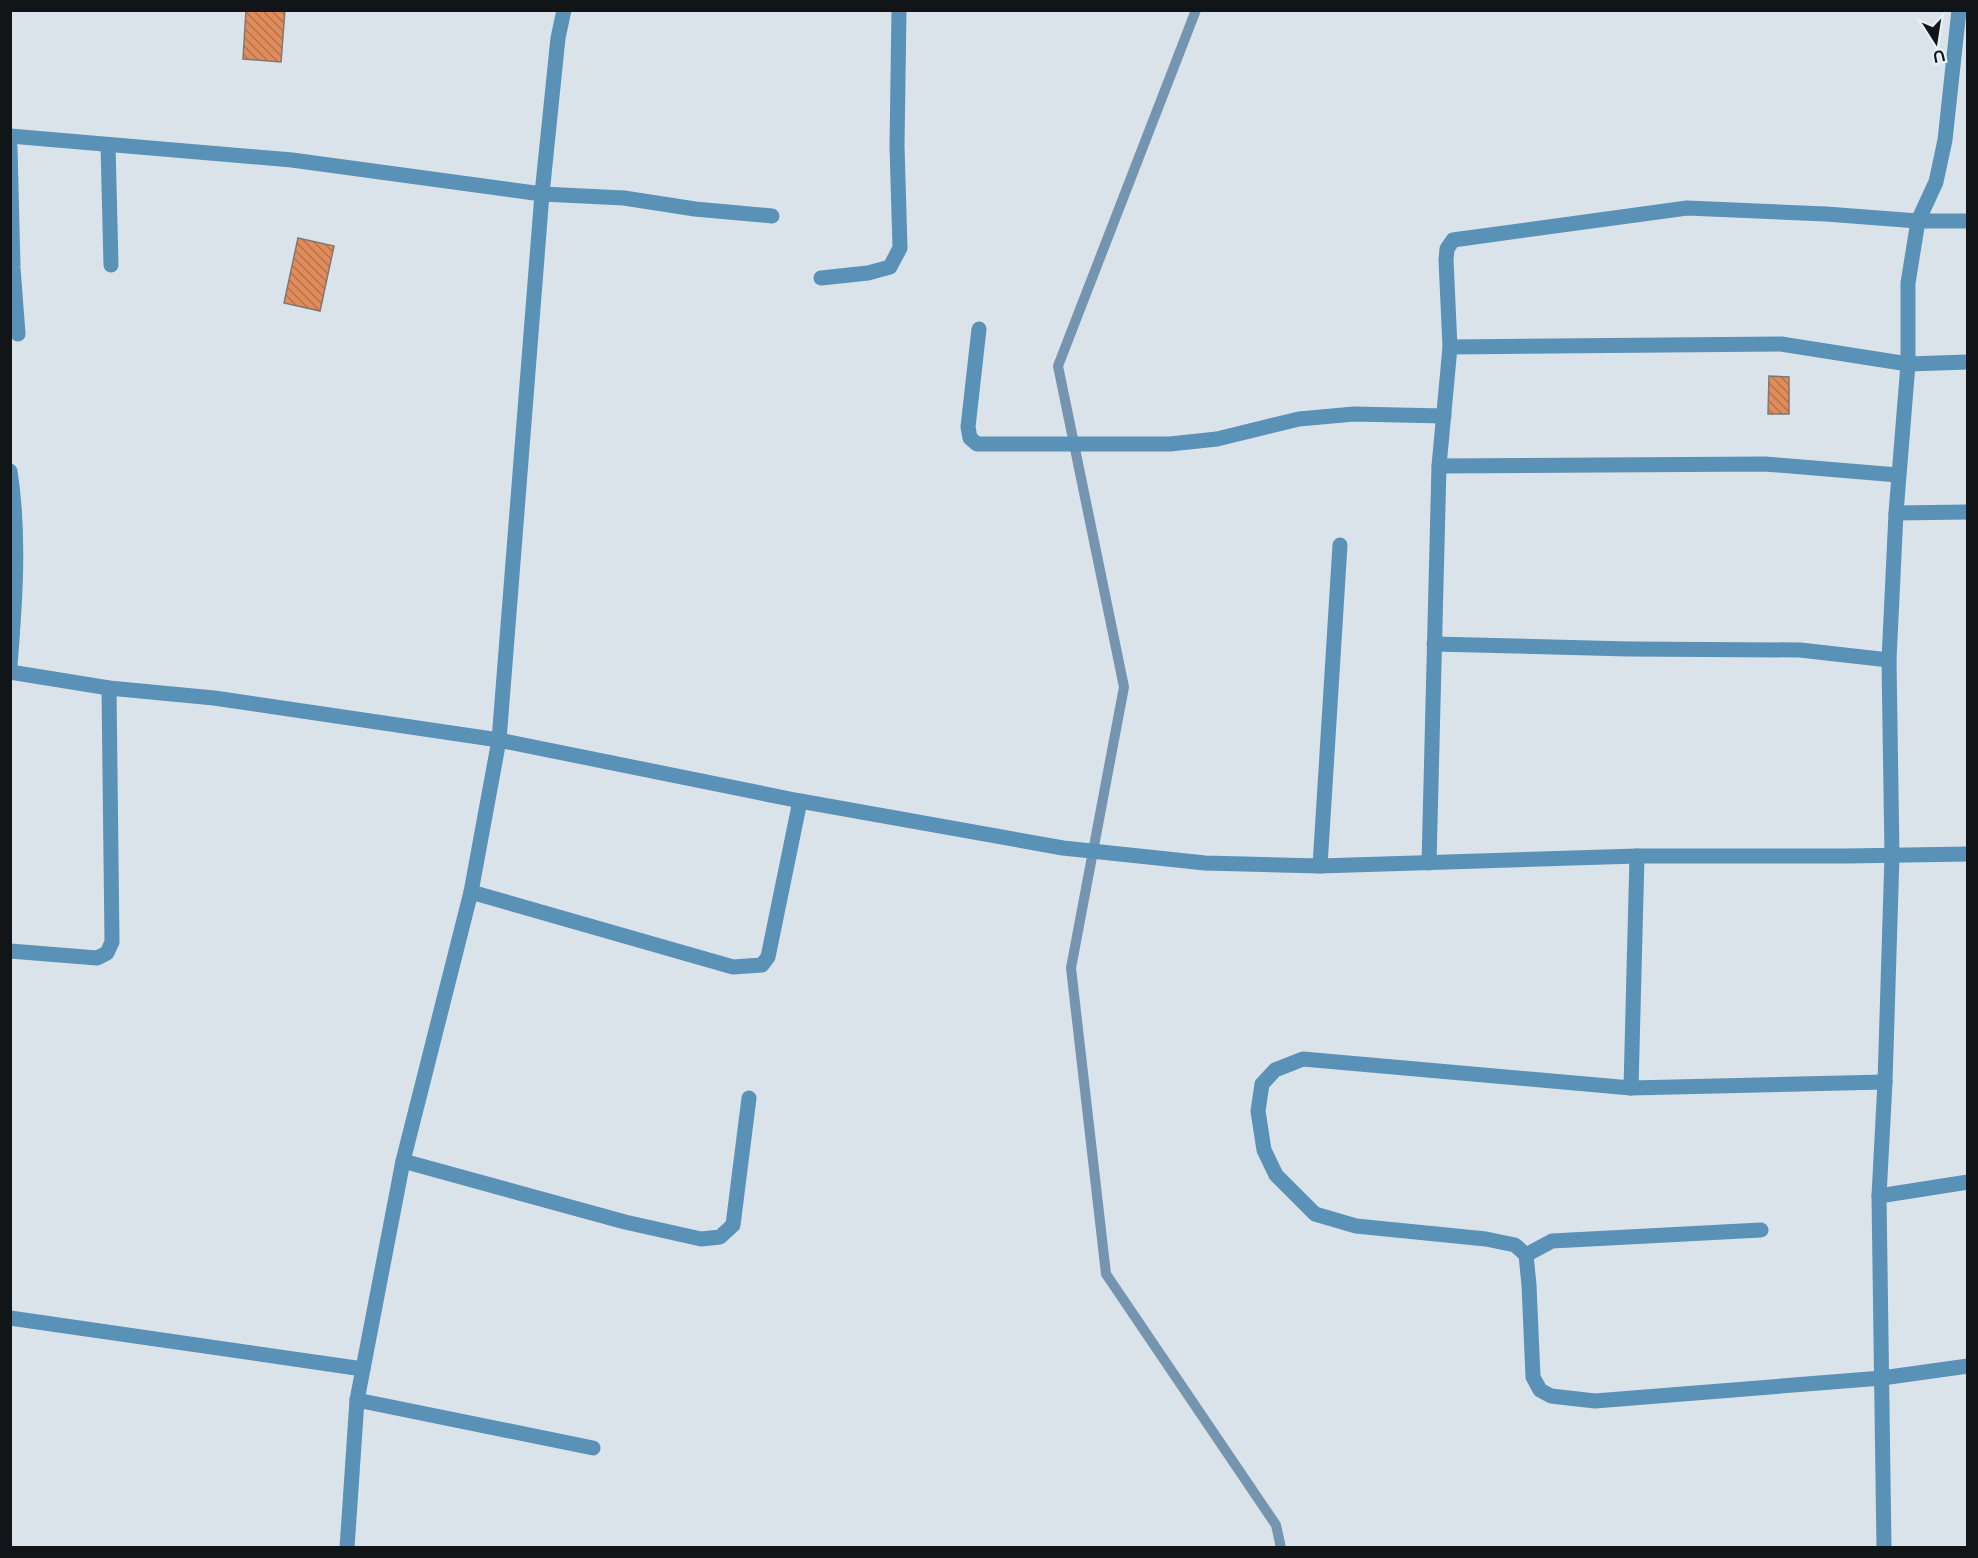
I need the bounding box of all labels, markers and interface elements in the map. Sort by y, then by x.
north arrow [1906,12,1966,72]
text: U [1931,46,1947,67]

